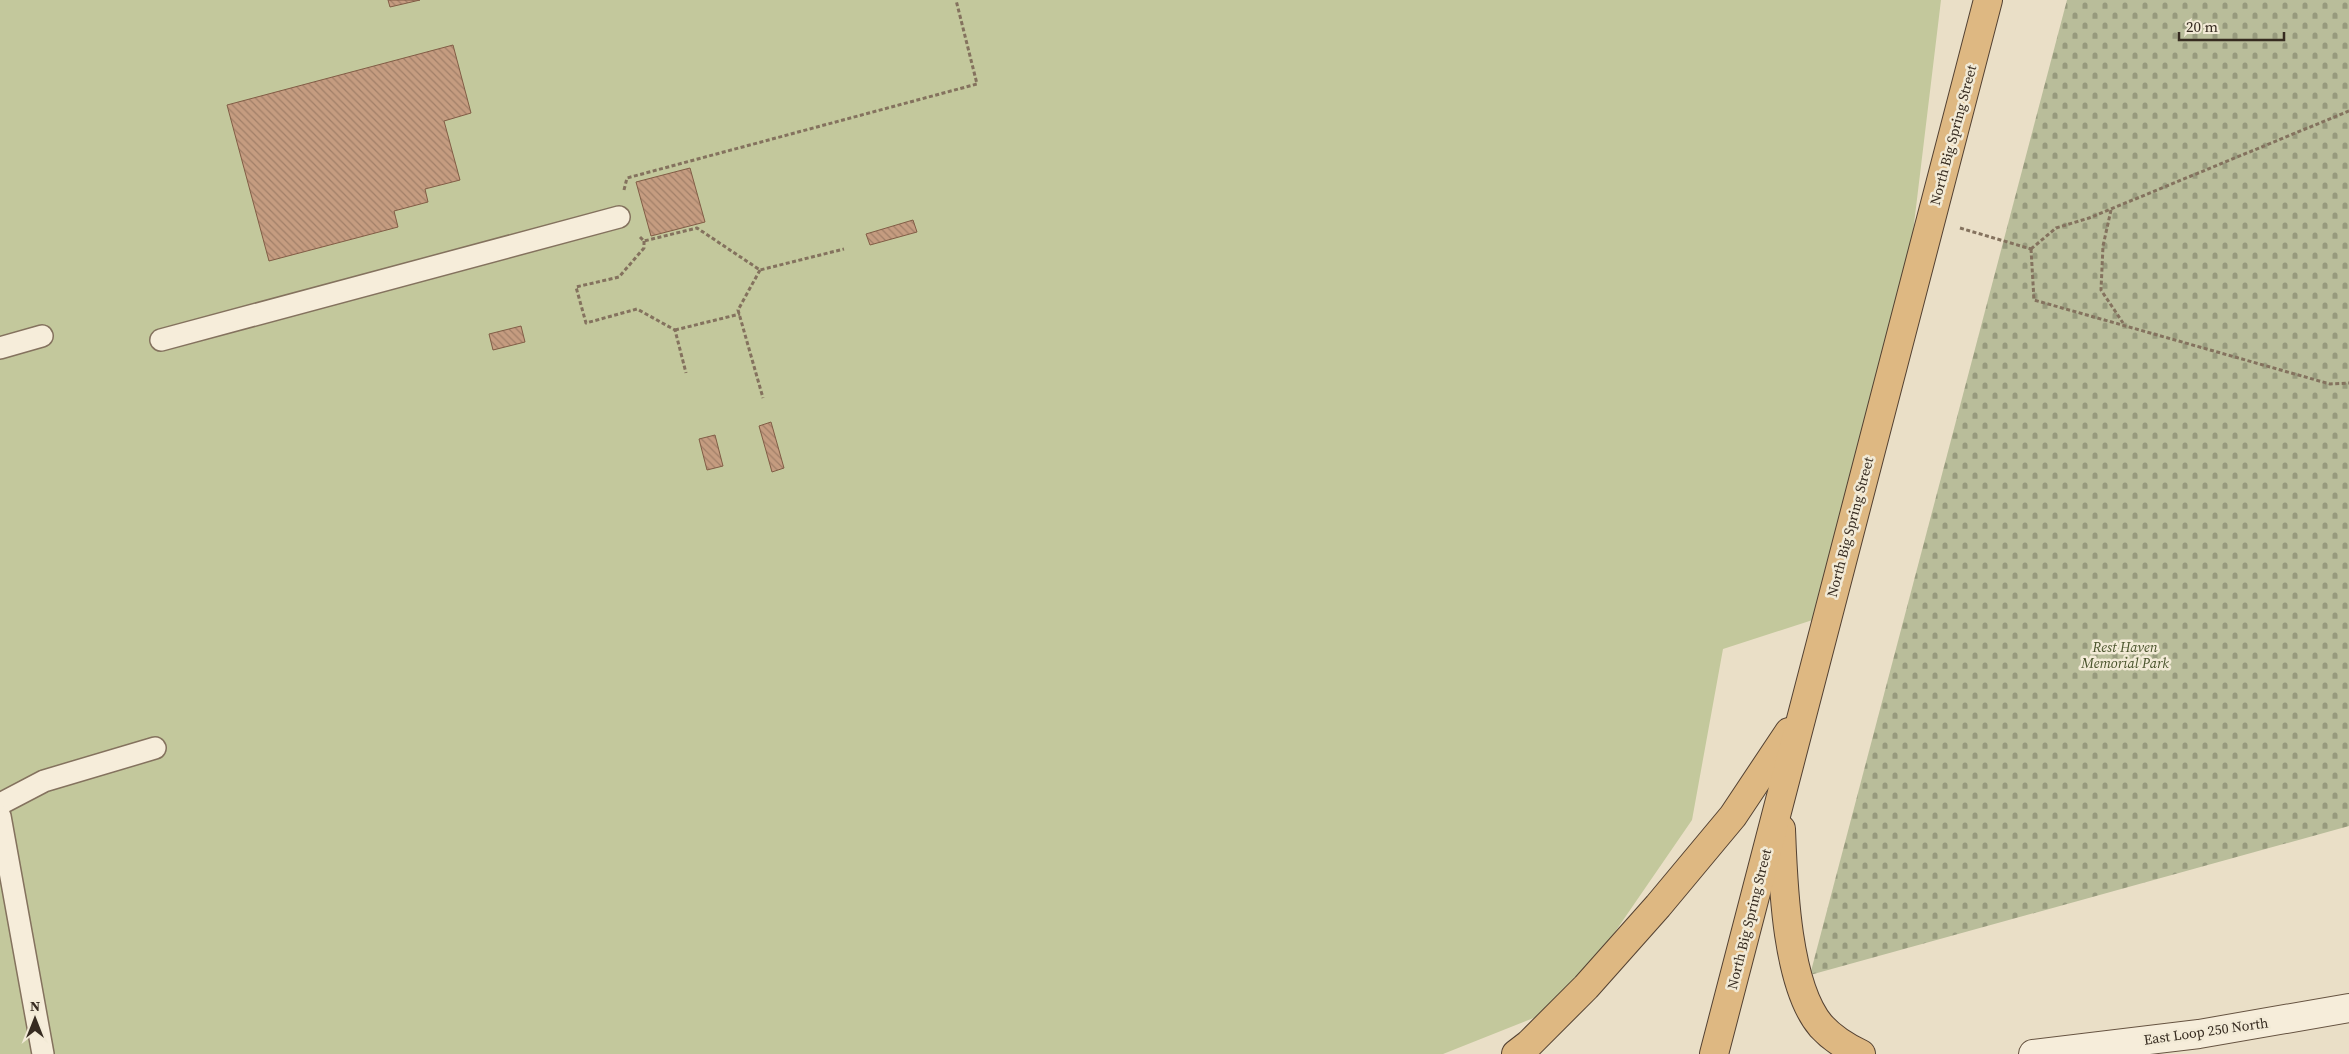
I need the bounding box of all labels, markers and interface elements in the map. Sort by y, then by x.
scale bar [2179,10,2284,42]
text: 20 m [2186,16,2218,37]
street label: North Big Spring Street [1925,62,1981,207]
street label: North Big Spring Street [1822,454,1878,599]
park label: Rest Haven Memorial Park [2080,637,2169,673]
street label: North Big Spring Street [1722,846,1776,991]
north arrow [10,994,60,1044]
text: N [30,996,40,1016]
street label: East Loop 250 North [2142,1012,2270,1050]

